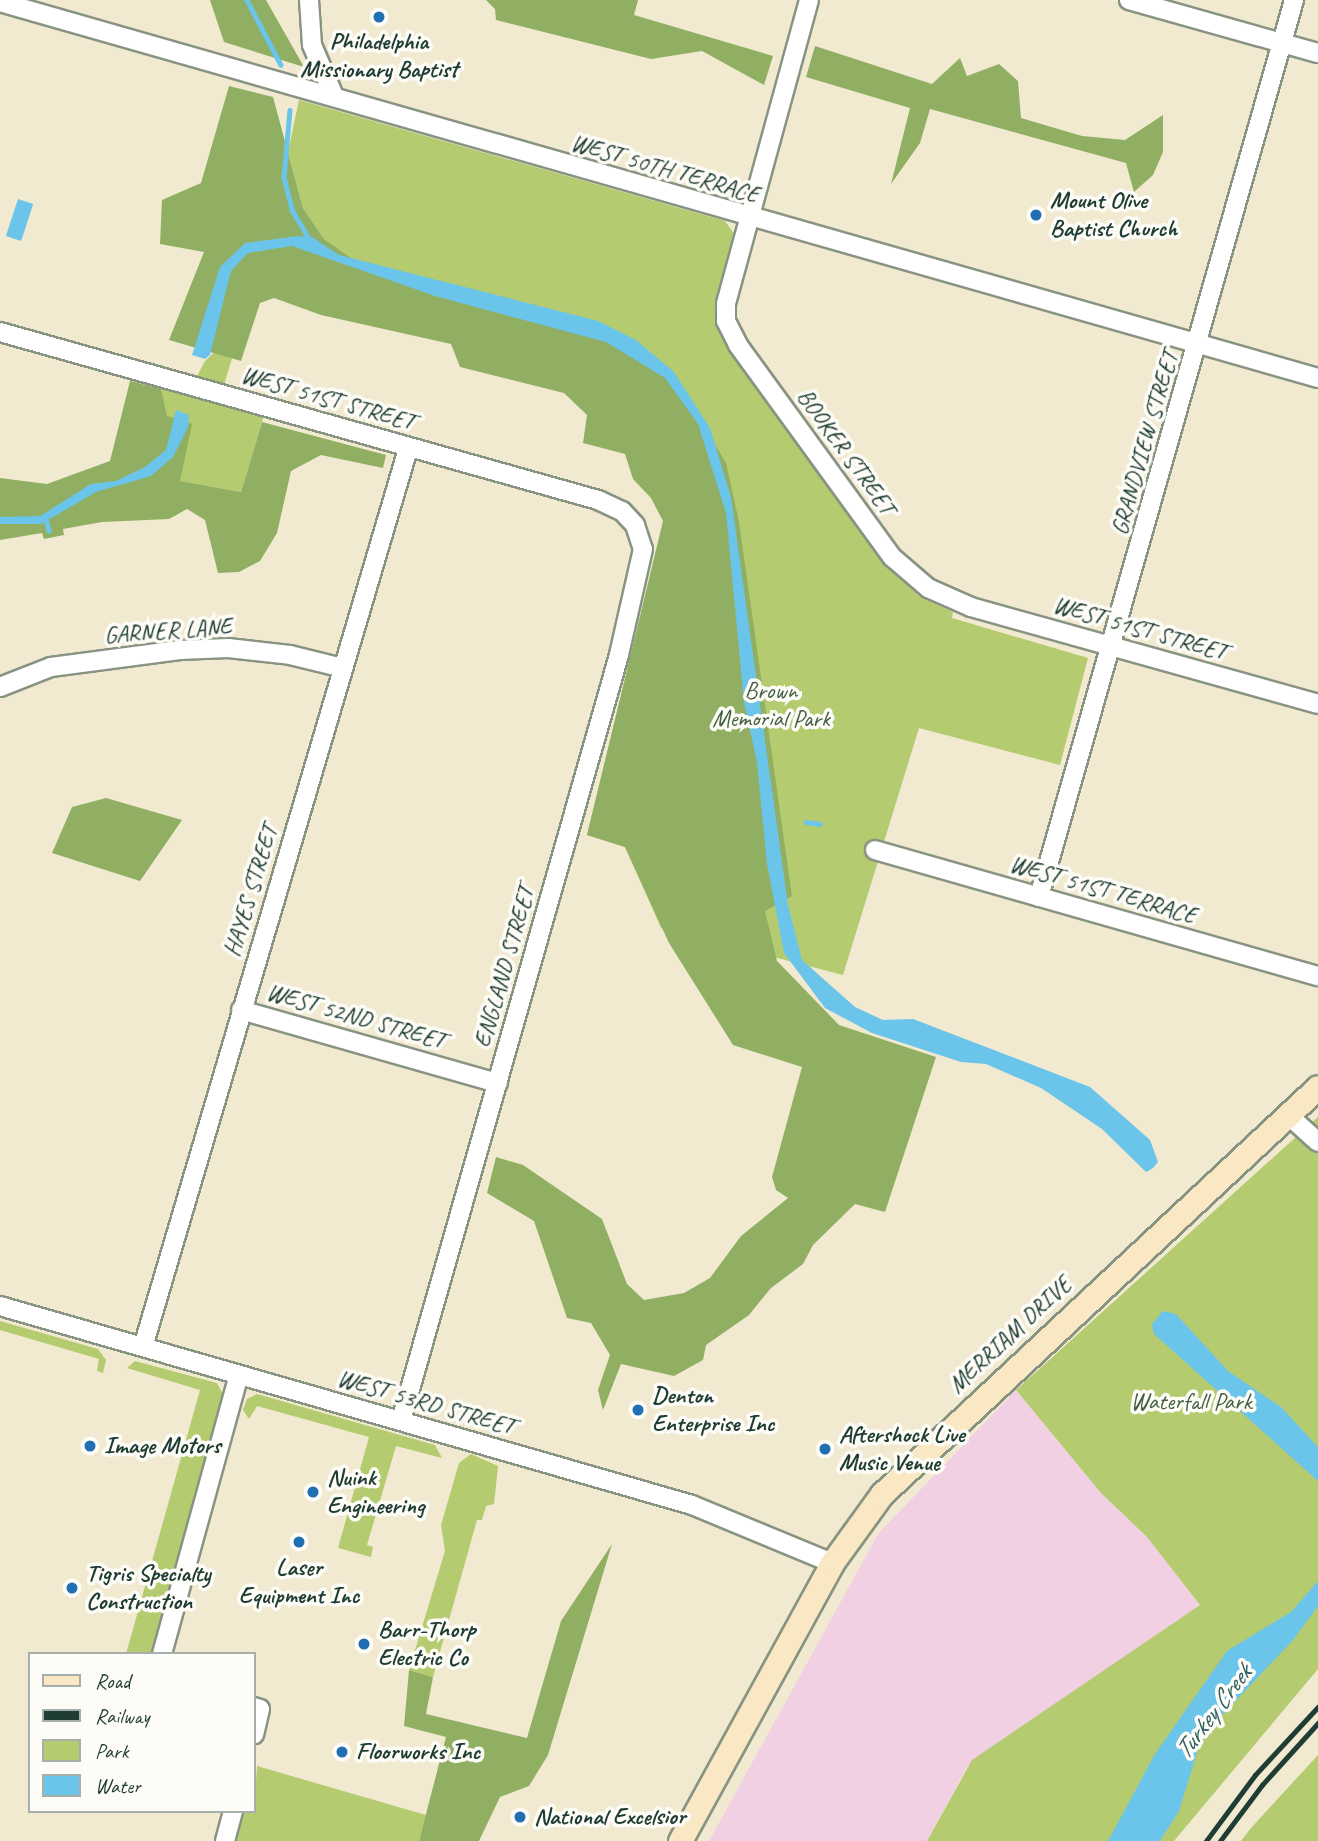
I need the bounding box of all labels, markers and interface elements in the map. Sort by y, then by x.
marker: Philadelphia Missionary Baptist [371,9,387,25]
place label: Philadelphia Missionary Baptist [300,28,458,84]
street label: WEST 50TH TERRACE [569,129,761,209]
place label: Mount Olive Baptist Church [1050,187,1178,243]
marker: Mount Olive Baptist Church [1028,207,1044,223]
street label: GRANDVIEW STREET [1105,348,1185,538]
street label: WEST 51ST STREET [238,361,418,437]
street label: BOOKER STREET [791,383,901,521]
street label: WEST 51ST STREET [1050,591,1230,667]
street label: GARNER LANE [103,612,233,650]
park label: Brown Memorial Park [712,677,830,733]
street label: HAYES STREET [217,822,285,960]
street label: WEST 51ST TERRACE [1007,850,1199,930]
street label: ENGLAND STREET [468,883,542,1051]
street label: WEST 52ND STREET [264,978,448,1056]
street label: MERRIAM DRIVE [942,1271,1078,1399]
street label: WEST 53RD STREET [334,1364,518,1442]
place label: Denton Enterprise Inc [652,1382,774,1438]
park label: Waterfall Park [1131,1388,1251,1416]
marker: Denton Enterprise Inc [630,1402,646,1418]
place label: Aftershock Live Music Venue [839,1421,965,1477]
place label: Image Motors [104,1432,221,1460]
marker: Image Motors [82,1438,98,1454]
marker: Aftershock Live Music Venue [817,1441,833,1457]
place label: Nuink Engineering [327,1464,425,1520]
marker: Nuink Engineering [305,1484,321,1500]
marker: Laser Equipment Inc [291,1534,307,1550]
place label: Laser Equipment Inc [239,1554,359,1610]
place label: Tigris Specialty Construction [86,1560,211,1616]
marker: Tigris Specialty Construction [64,1580,80,1596]
place label: Barr-Thorp Electric Co [378,1616,476,1672]
marker: Barr-Thorp Electric Co [356,1636,372,1652]
legend [28,1652,256,1813]
water label: Turkey Creek [1168,1659,1258,1765]
text: Road [95,1668,130,1694]
text: Railway [95,1703,149,1729]
text: Park [95,1738,128,1764]
place label: Floorworks Inc [356,1738,480,1766]
marker: Floorworks Inc [334,1744,350,1760]
text: Water [95,1773,141,1799]
place label: National Excelsior [534,1803,685,1831]
marker: National Excelsior [512,1809,528,1825]

